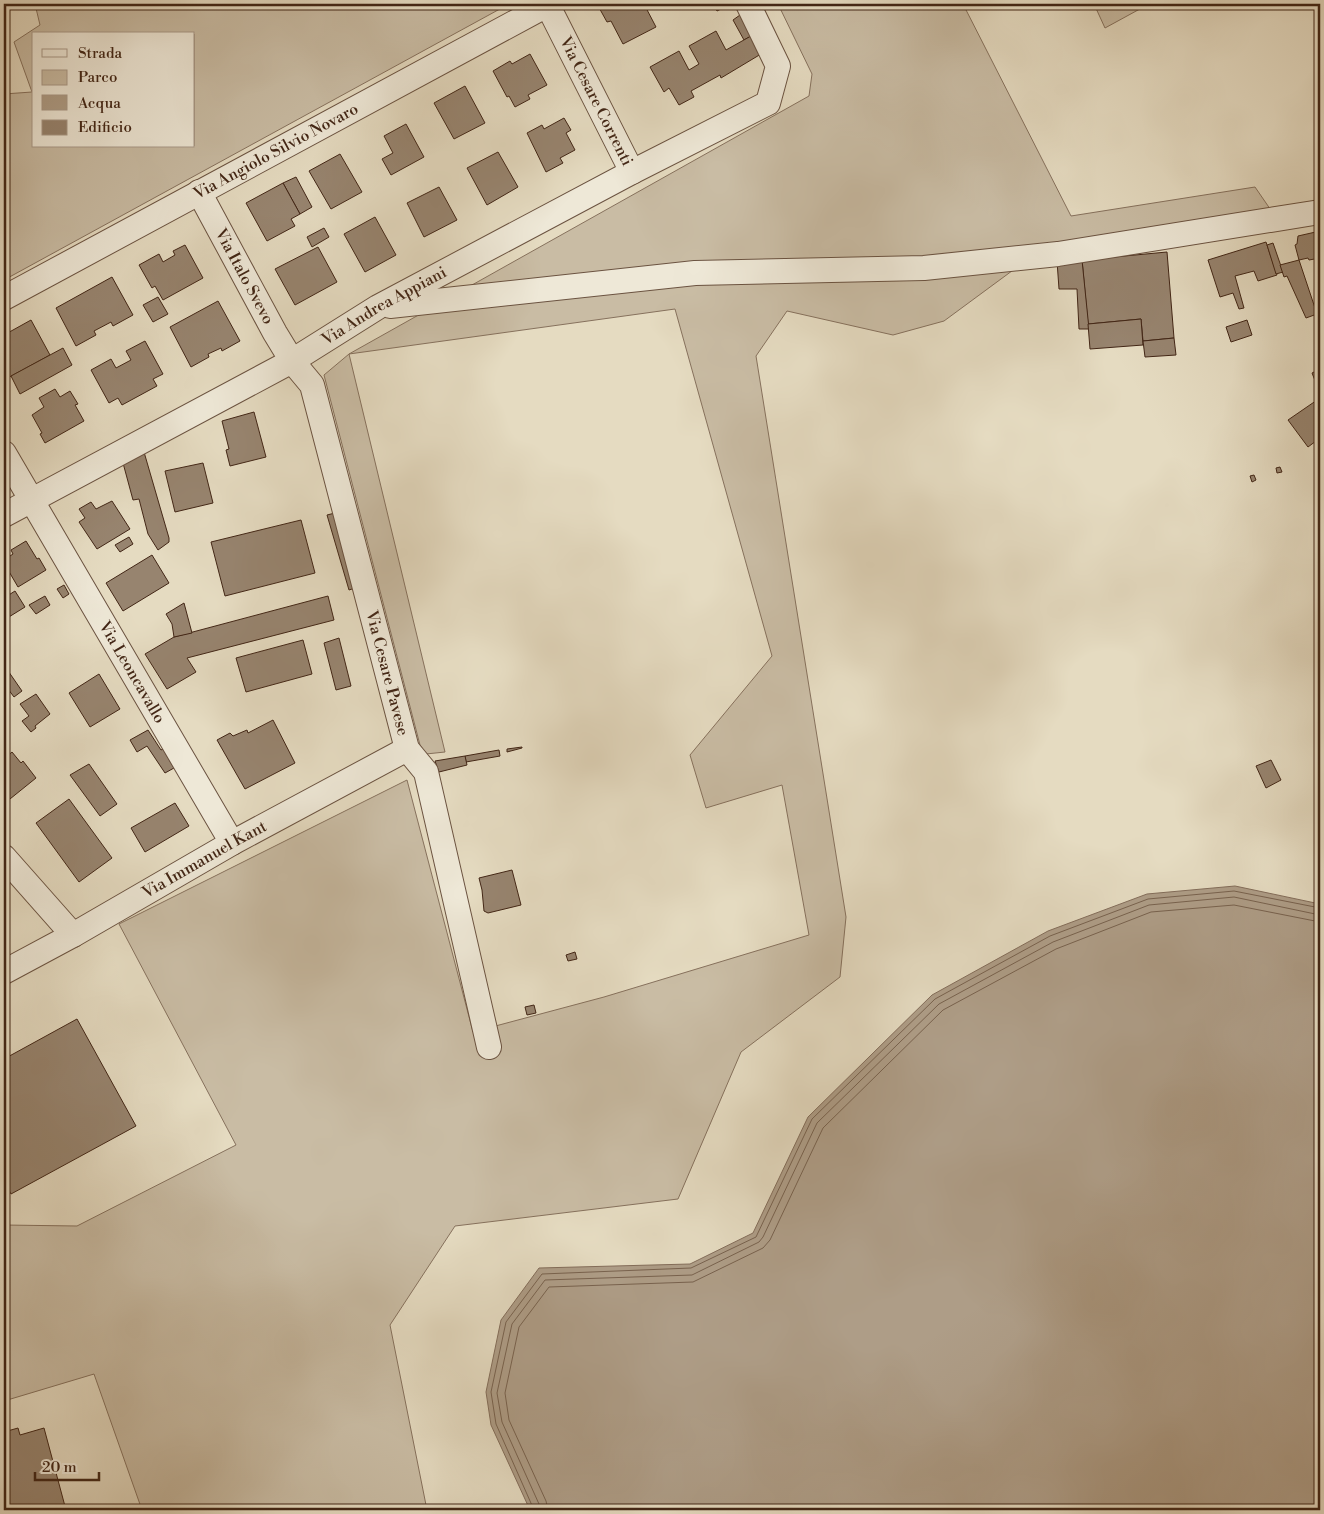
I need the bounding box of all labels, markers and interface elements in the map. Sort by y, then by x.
legend [32,32,195,148]
street label: Via Cesare Correnti [555,32,637,169]
text: Strada [78,44,122,63]
text: Parco [78,68,117,87]
text: Acqua [77,94,121,113]
street label: Via Angiolo Silvio Novaro [189,99,362,204]
text: Edificio [78,118,132,137]
street label: Via Italo Svevo [210,224,278,328]
street label: Via Andrea Appiani [317,262,450,350]
street label: Via Cesare Pavese [361,607,413,738]
street label: Via Leoncavallo [94,617,170,727]
street label: Via Immanuel Kant [138,816,270,903]
scale bar [35,1449,99,1481]
text: 20 m [42,1458,77,1477]

